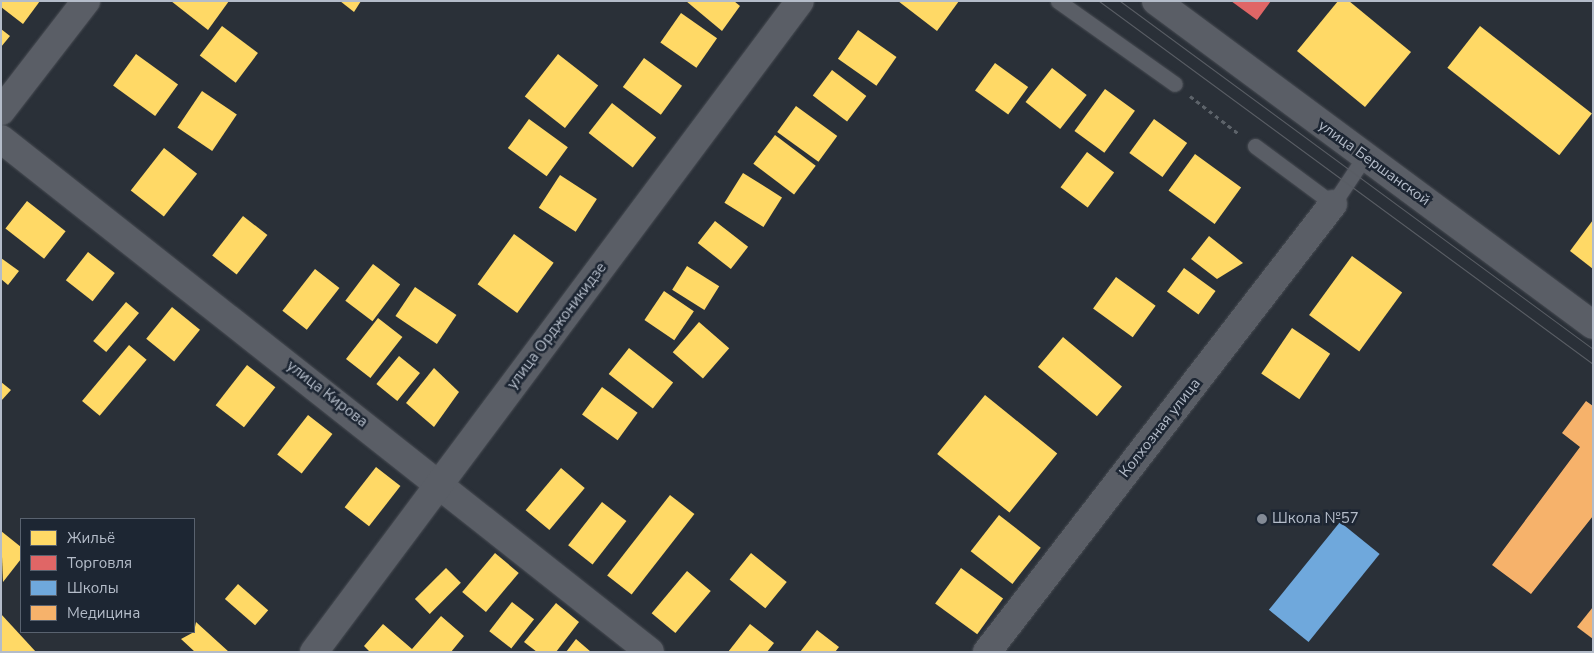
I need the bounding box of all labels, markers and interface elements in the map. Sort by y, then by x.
street label: улица Бершанской [1315,116,1433,210]
street label: улица Орджоникидзе [503,259,611,393]
street label: улица Кирова [283,357,371,431]
street label: Колхозная улица [1116,375,1204,481]
place label: Школа №57 [1272,510,1359,528]
marker: Школа №57 [1256,513,1268,525]
legend [20,518,195,633]
text: Жильё [67,528,115,548]
text: Торговля [67,553,132,573]
text: Школы [67,578,119,598]
text: Медицина [67,603,140,623]

